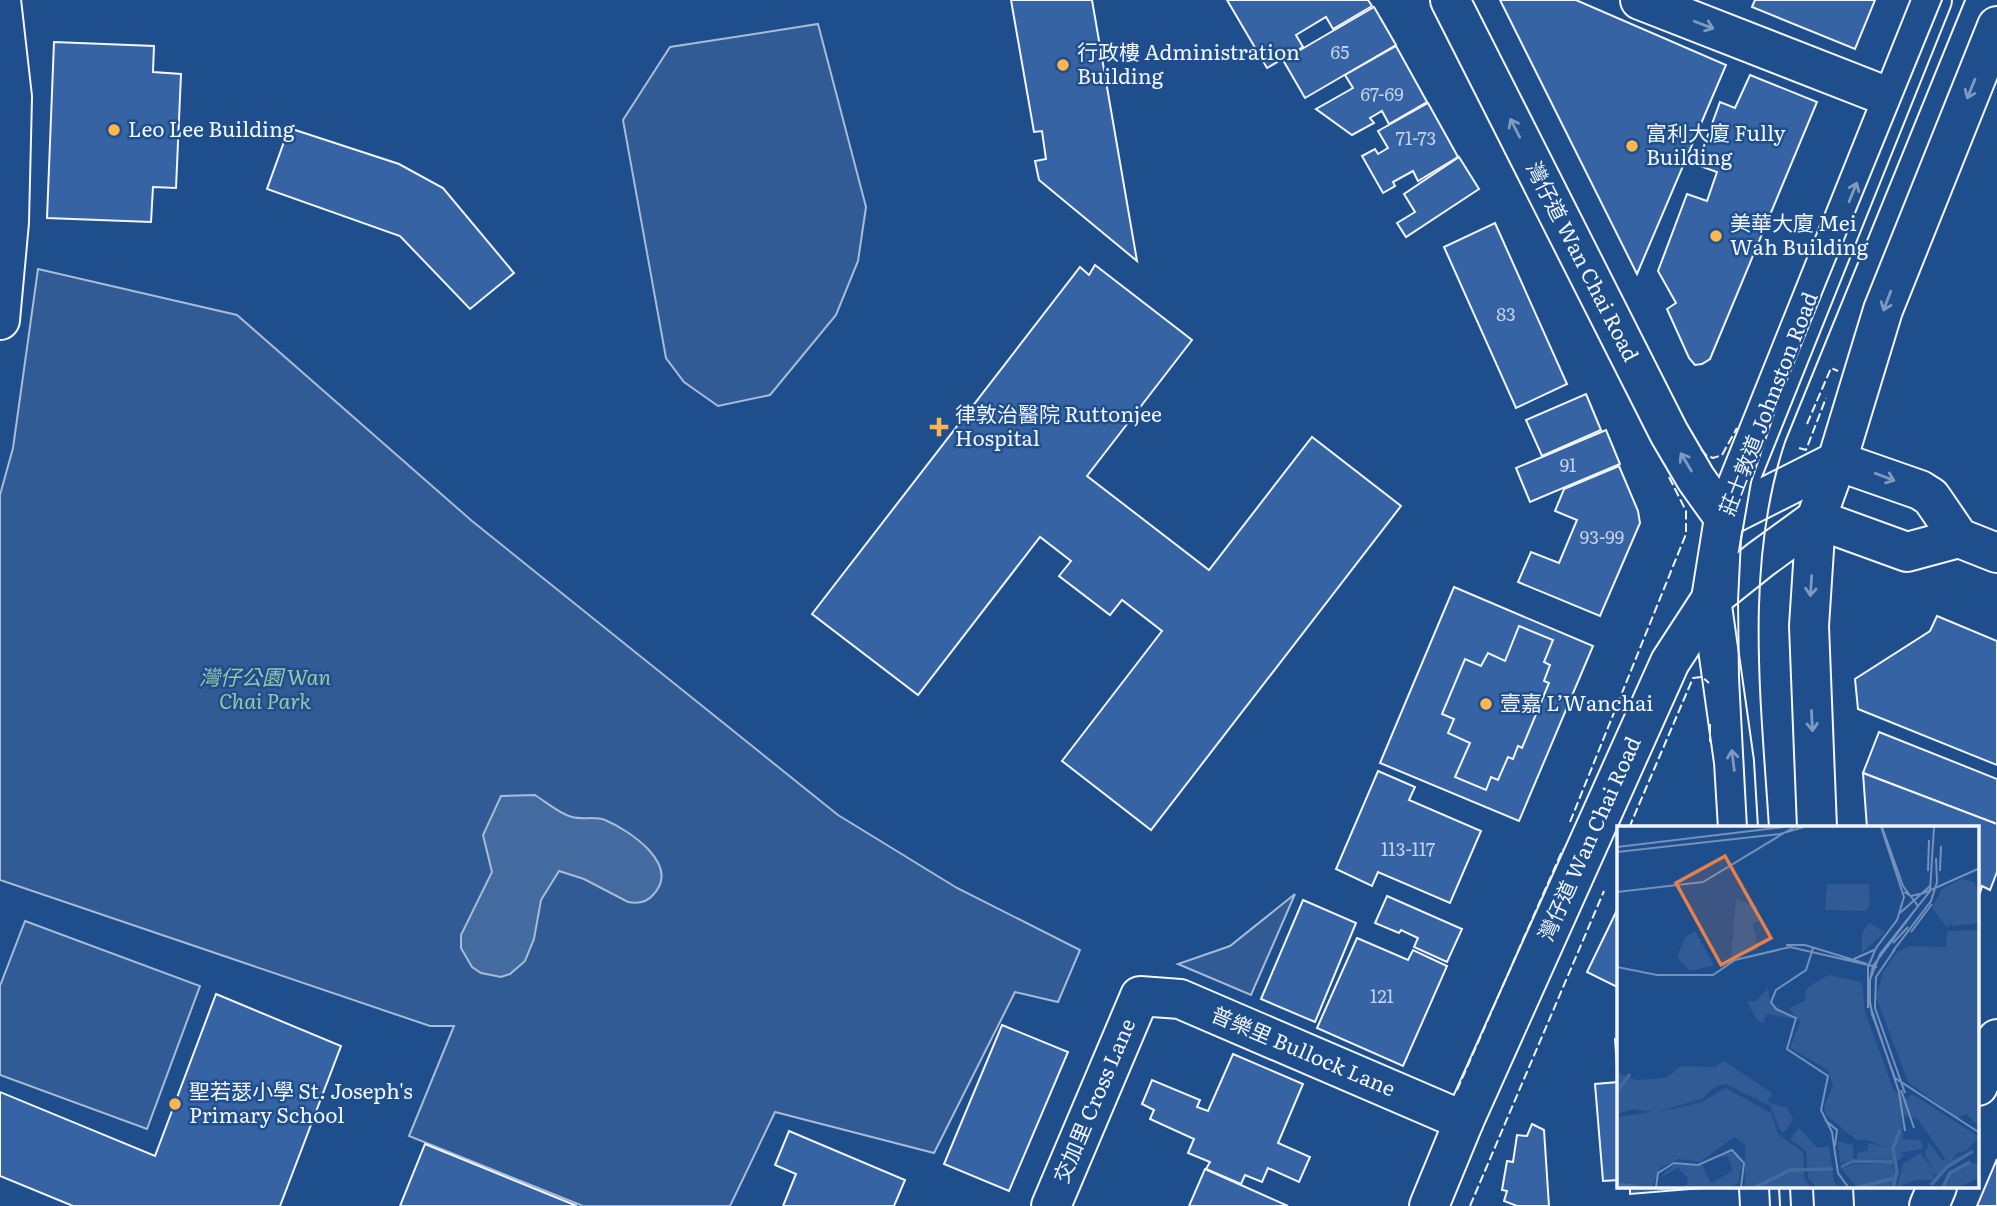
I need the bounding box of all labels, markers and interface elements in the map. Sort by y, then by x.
one-way arrow [1693,19,1714,32]
place label: 行政樓 Administration Building [1077,35,1300,90]
house number: 65 [1331,38,1349,65]
marker: 行政樓 Administration Building [1055,57,1071,73]
one-way arrow [1964,78,1977,100]
house number: 67-69 [1360,80,1404,107]
place label: Leo Lee Building [128,112,295,143]
place label: 富利大廈 Fully Building [1646,116,1786,171]
one-way arrow [1507,118,1521,139]
marker: Leo Lee Building [106,122,122,138]
house number: 71-73 [1396,124,1436,151]
marker: 富利大廈 Fully Building [1624,138,1640,154]
street label: 灣仔道 Wan Chai Road [1520,155,1648,366]
one-way arrow [1848,182,1861,203]
place label: 美華大廈 Mei Wah Building [1730,206,1869,261]
marker: 美華大廈 Mei Wah Building [1708,228,1724,244]
street label: 莊士敦道 Johnston Road [1710,287,1824,519]
one-way arrow [1879,289,1892,311]
house number: 83 [1496,300,1516,327]
place label: 律敦治醫院 Ruttonjee Hospital [955,397,1162,452]
marker: 律敦治醫院 Ruttonjee Hospital [929,417,949,437]
house number: 91 [1560,451,1576,478]
one-way arrow [1678,452,1692,472]
one-way arrow [1873,472,1895,484]
house number: 93-99 [1580,523,1624,550]
one-way arrow [1805,574,1818,597]
park label: 灣仔公園 Wan Chai Park [199,660,332,715]
place label: 壹嘉 L’Wanchai [1500,686,1653,717]
marker: 壹嘉 L’Wanchai [1478,696,1494,712]
one-way arrow [1805,709,1818,732]
street label: 灣仔道 Wan Chai Road [1529,731,1647,945]
one-way arrow [1727,749,1740,772]
inset map [1617,826,1980,1188]
house number: 113-117 [1381,835,1435,862]
house number: 121 [1370,982,1394,1009]
street label: 普樂里 Bullock Lane [1207,997,1401,1102]
street label: 交加里 Cross Lane [1044,1013,1141,1187]
place label: 聖若瑟小學 St. Joseph's Primary School [189,1074,413,1129]
marker: 聖若瑟小學 St. Joseph's Primary School [167,1096,183,1112]

